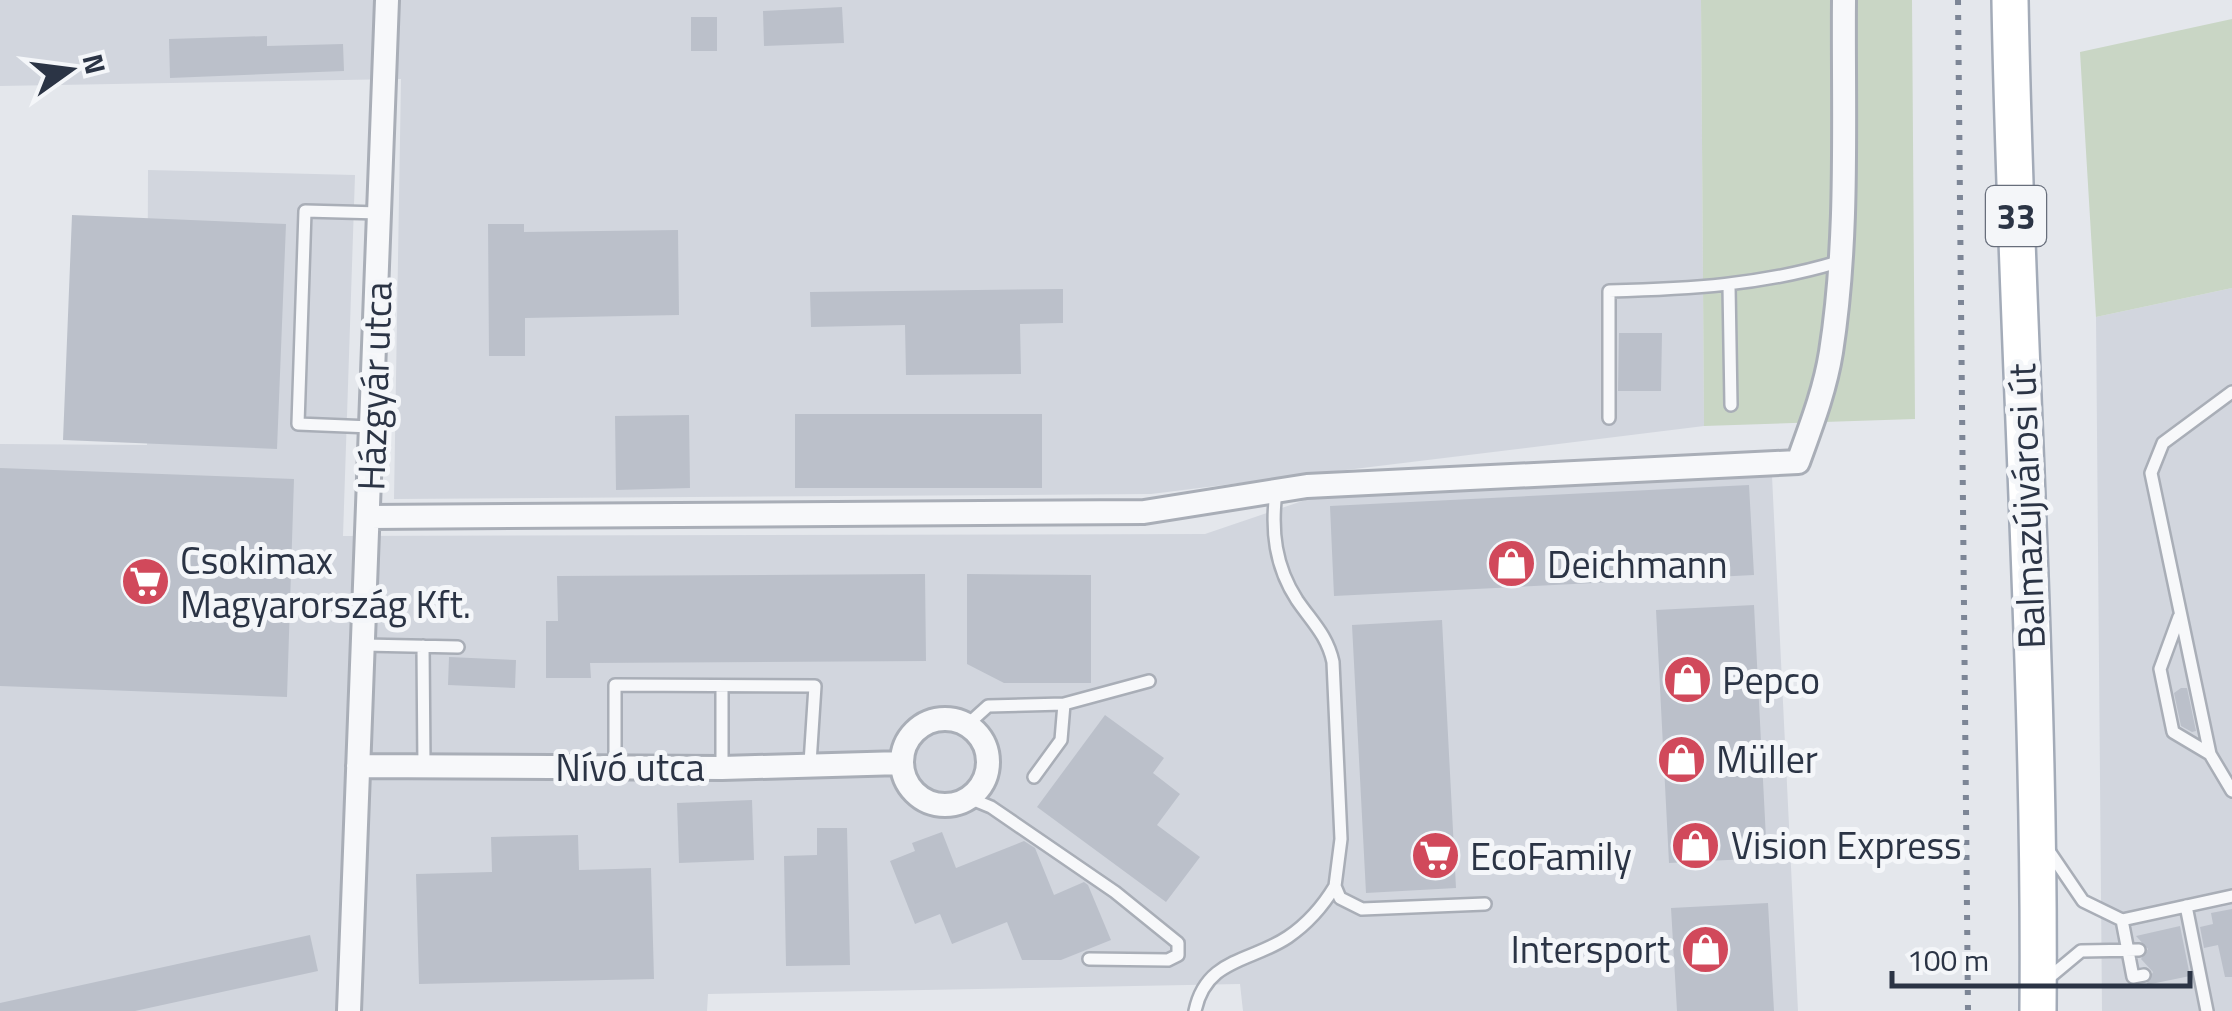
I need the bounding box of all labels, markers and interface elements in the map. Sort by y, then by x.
north arrow [20,20,120,120]
text: N [72,49,118,78]
road number: 33 [1986,186,2046,246]
street label: Házgyár utca [341,280,407,492]
street label: Balmazújvárosi út [1992,362,2060,650]
place label: Csokimax Magyarország Kft. [180,531,471,633]
place label: Deichmann [1547,535,1728,593]
shop icon: Deichmann [1486,538,1538,590]
supermarket icon: Csokimax Magyarország Kft. [119,556,171,608]
place label: Pepco [1722,651,1820,709]
shop icon: Pepco [1661,654,1713,706]
place label: Müller [1716,730,1818,788]
shop icon: Müller [1655,733,1707,785]
street label: Nívó utca [555,738,705,796]
place label: Vision Express [1731,816,1962,874]
shop icon: Vision Express [1670,819,1722,871]
place label: EcoFamily [1470,827,1632,885]
supermarket icon: EcoFamily [1409,830,1461,882]
place label: Intersport [1510,920,1670,978]
shop icon: Intersport [1679,923,1731,975]
scale bar [1892,926,2190,988]
text: 100 m [1907,937,1989,983]

